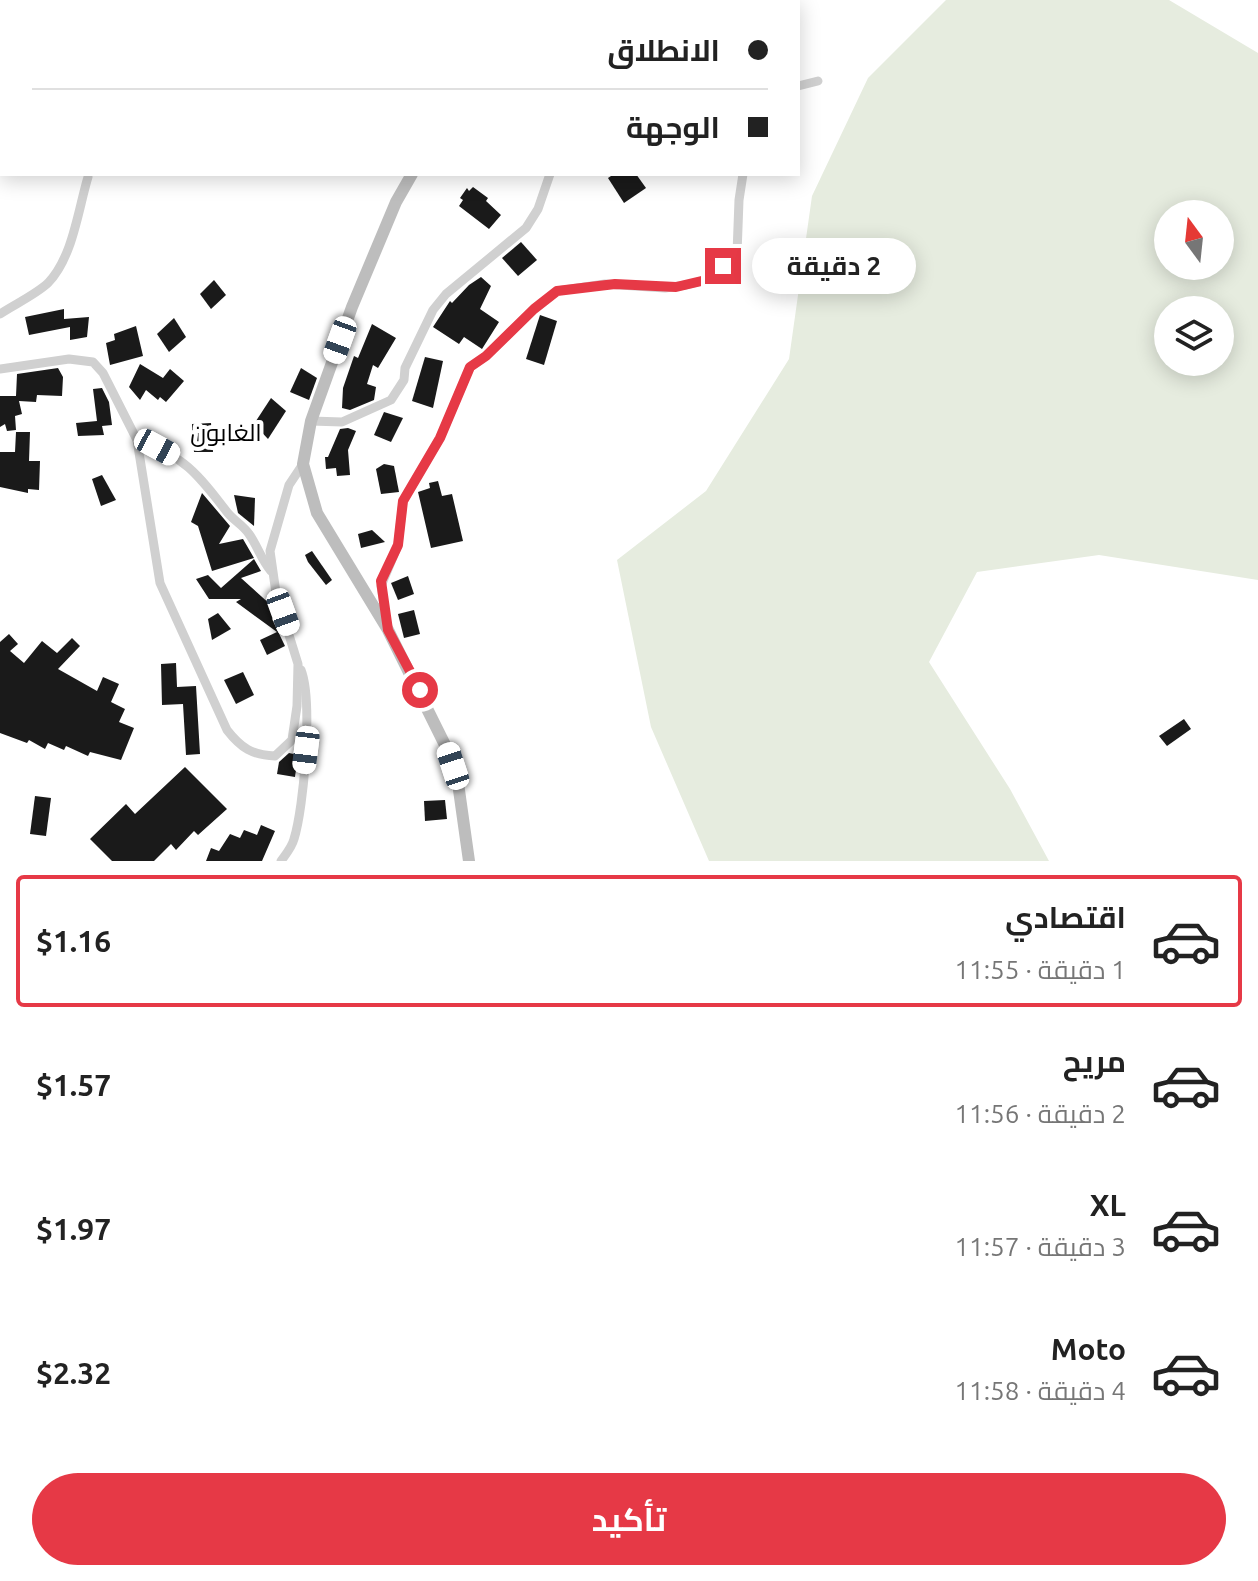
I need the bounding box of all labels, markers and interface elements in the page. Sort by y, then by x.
text: الانطلاق [607,33,720,67]
text: الوجهة [626,110,720,144]
north arrow [1154,200,1234,280]
map controls [1154,200,1234,376]
callout: 2 دقيقة [751,238,915,294]
route end [705,248,741,284]
text: 2 دقيقة [787,251,881,280]
button: layers [1154,296,1234,376]
car [321,313,359,367]
district label: الغابون [190,419,262,447]
car [130,425,184,469]
car [264,585,302,639]
route start [402,672,438,708]
car [291,725,321,775]
car [434,739,472,793]
text: اقتصادي [1005,900,1126,934]
icon: car [1150,905,1222,977]
text: $1.16 [36,924,111,958]
text: 1 دقيقة · 11:55 [954,955,1126,984]
text: مريح [1063,1044,1126,1078]
icon: car [1150,1049,1222,1121]
text: $1.57 [36,1068,111,1102]
text: 2 دقيقة · 11:56 [954,1099,1126,1128]
text: XL [1090,1188,1126,1222]
icon: car [1150,1193,1222,1265]
text: $1.97 [36,1212,111,1246]
text: 3 دقيقة · 11:57 [954,1232,1126,1261]
text: Moto [1051,1332,1126,1366]
icon: car [1150,1337,1222,1409]
text: $2.32 [36,1356,111,1390]
text: 4 دقيقة · 11:58 [954,1376,1126,1405]
button: تأكيد [32,1473,1226,1565]

